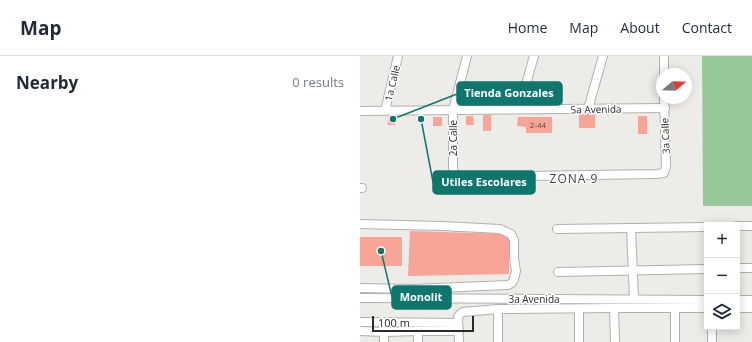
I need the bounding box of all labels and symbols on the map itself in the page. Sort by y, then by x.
street label: 1a Calle [381,63,403,102]
north arrow [656,68,692,104]
callout: Tienda Gonzales [457,82,562,105]
text: Tienda Gonzales [464,85,554,100]
street label: 5a Avenida [570,102,622,116]
street label: 3a Calle [657,117,673,154]
street label: 2a Calle [446,119,460,156]
house number: 2-44 [530,119,547,130]
district label: ZONA 9 [550,170,598,187]
callout: Utiles Escolares [433,171,535,194]
text: Utiles Escolares [441,174,527,189]
callout: Monolit [392,286,451,309]
text: Monolit [400,289,443,304]
street label: 3a Avenida [508,292,560,306]
scale bar [372,314,474,333]

